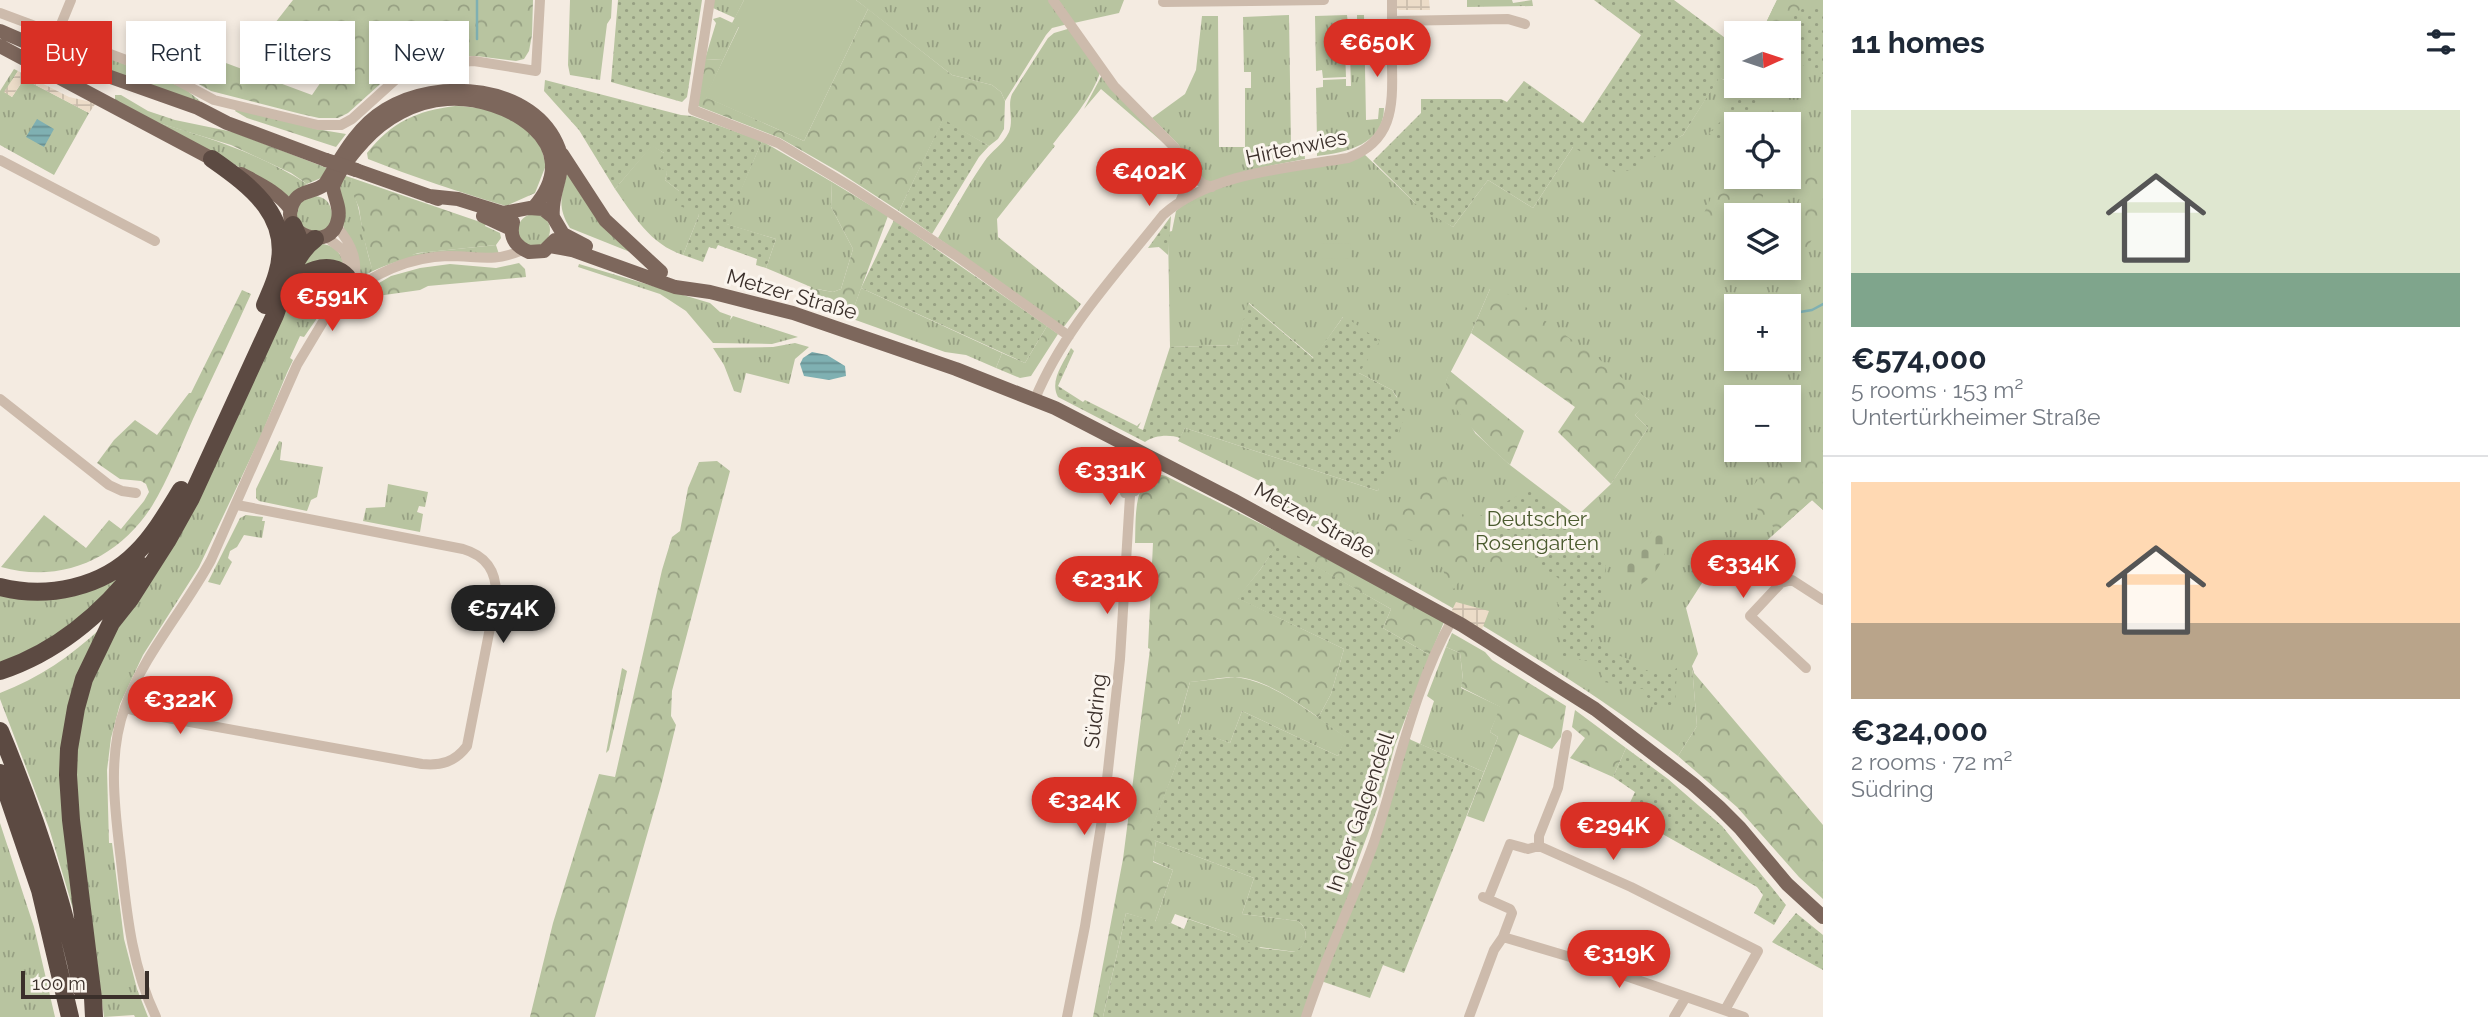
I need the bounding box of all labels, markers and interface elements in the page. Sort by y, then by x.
pin: €650K [1328,20,1426,79]
chip: Buy [21,21,112,84]
chip: Rent [126,21,226,84]
chip: Filters [240,21,355,84]
chip: New [369,21,469,84]
north arrow [1724,21,1801,98]
map controls [1724,21,1801,462]
icon: filters [2422,23,2460,61]
text: 11 homes [1851,25,1985,60]
text: €650K [1340,28,1414,55]
button: locate [1724,112,1801,189]
street label: Hirtenwies [1243,124,1349,170]
pin: €402K [1100,148,1198,208]
icon: home [2093,155,2219,281]
text: €402K [1112,157,1186,184]
button: layers [1724,203,1801,280]
street label: Metzer Straße [724,263,860,325]
pin: €591K [283,274,381,333]
text: €591K [296,282,368,309]
button: + [1724,294,1801,371]
text: €574,000 [1851,341,1987,376]
text: 5 rooms · 153 m² [1851,376,2023,403]
button: − [1724,385,1801,462]
text: Untertürkheimer Straße [1851,403,2100,430]
pin: €331K [1061,448,1159,507]
text: €331K [1075,456,1145,483]
street label: Metzer Straße [1250,476,1380,564]
park label: Deutscher Rosengarten [1475,506,1599,555]
icon: home [2093,527,2219,653]
pin: €334K [1694,540,1792,600]
text: €334K [1707,549,1779,576]
pin: €231K [1058,556,1156,616]
text: €231K [1072,565,1142,592]
pin: €574K [454,586,552,645]
text: €574K [467,594,539,621]
street label: Südring [1079,672,1111,750]
pin: €322K [131,676,229,736]
text: €322K [144,685,216,712]
text: €324,000 [1851,713,1988,748]
street label: In der Galgendell [1321,729,1399,895]
text: 2 rooms · 72 m² [1851,748,2012,775]
text: Südring [1851,775,1934,802]
pin: €324K [1035,778,1133,837]
text: €324K [1048,786,1120,813]
pin: €294K [1564,802,1662,862]
text: €294K [1576,811,1650,838]
pin: €319K [1570,930,1668,990]
text: €319K [1583,939,1655,966]
scale bar [21,968,149,1000]
text: 100 m [32,972,86,994]

